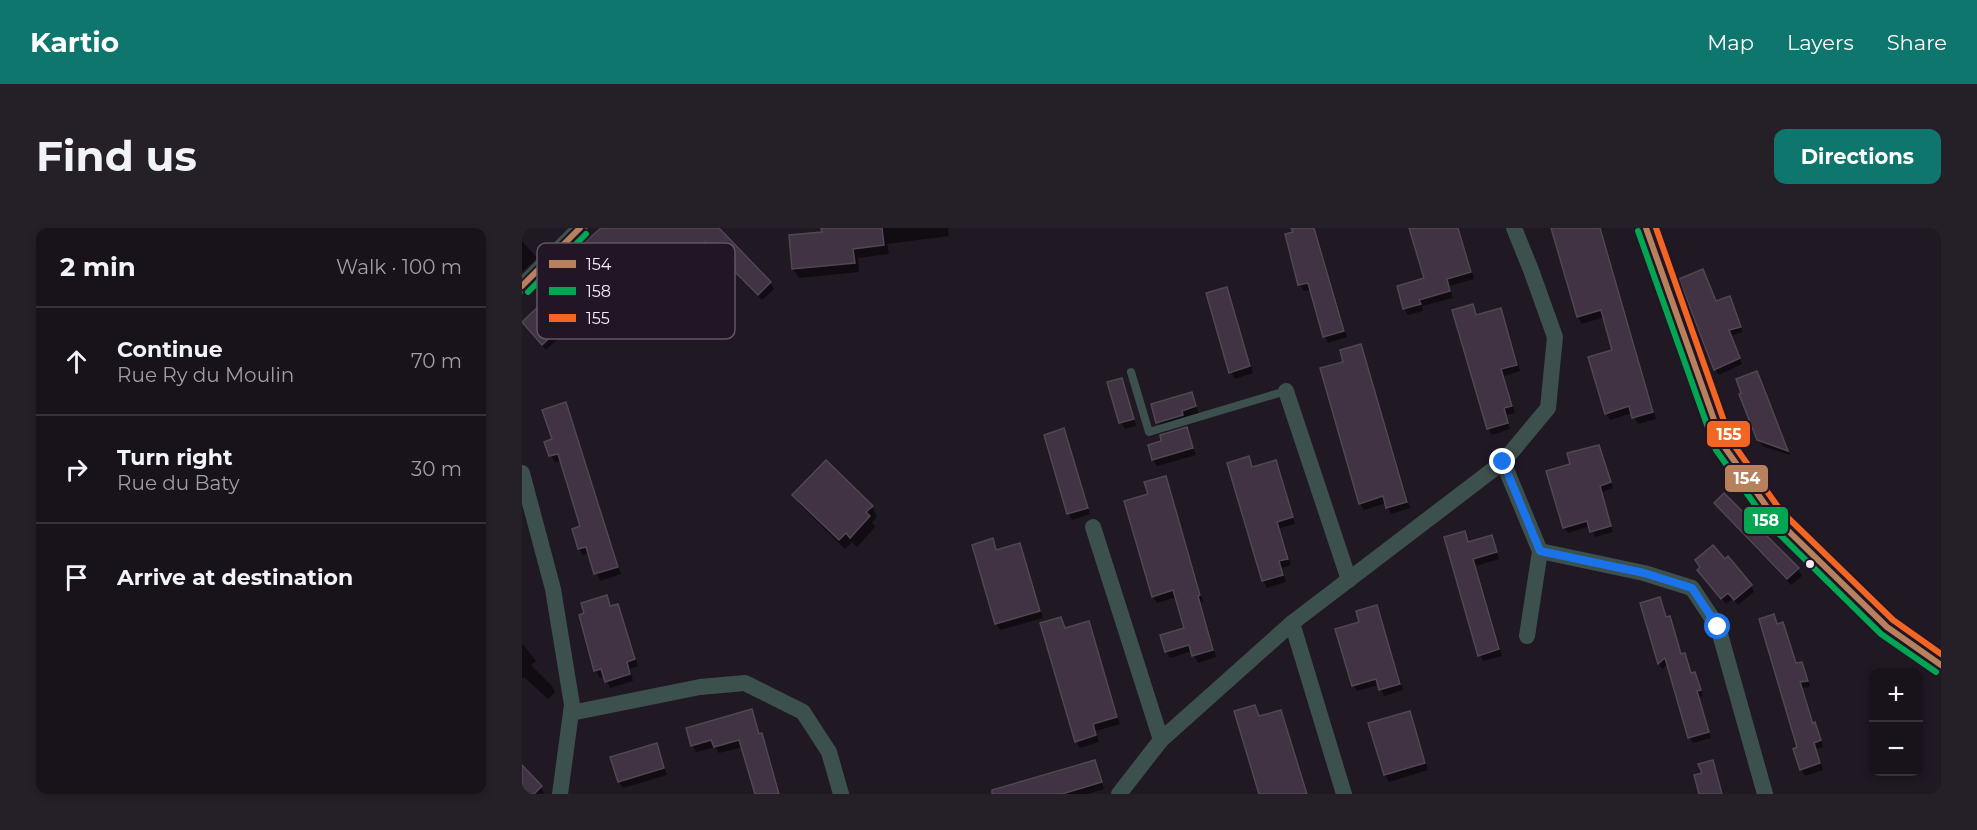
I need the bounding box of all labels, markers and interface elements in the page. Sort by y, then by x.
text: Kartio [30,25,119,59]
text: Map [1707,30,1754,55]
text: Layers [1787,30,1854,55]
text: Share [1887,30,1947,55]
button: Directions [1774,129,1941,184]
text: Find us [36,130,197,182]
legend [537,243,735,339]
text: 2 min [60,251,136,283]
text: Walk · 100 m [336,255,462,279]
text: 154 [586,255,612,274]
text: 158 [586,282,611,301]
text: 155 [586,309,610,328]
text: Continue [117,336,223,363]
icon: ahead [60,345,93,378]
text: 70 m [411,349,462,373]
text: Rue Ry du Moulin [117,363,294,387]
line badge: 155 [1706,420,1751,448]
text: 155 [1716,425,1742,444]
text: Turn right [117,444,232,471]
route end [1489,448,1515,474]
icon: right [60,453,93,486]
text: 30 m [411,457,462,481]
line badge: 154 [1724,464,1769,493]
text: 154 [1734,469,1760,488]
text: Rue du Baty [117,471,240,495]
line badge: 158 [1743,506,1789,535]
text: 158 [1753,511,1779,530]
unlabelled marker [1804,558,1816,570]
icon: arrive [60,561,93,594]
text: Arrive at destination [117,564,353,591]
route start [1704,613,1730,639]
map controls [1869,668,1923,776]
button: + [1869,668,1923,722]
button: − [1869,722,1923,776]

